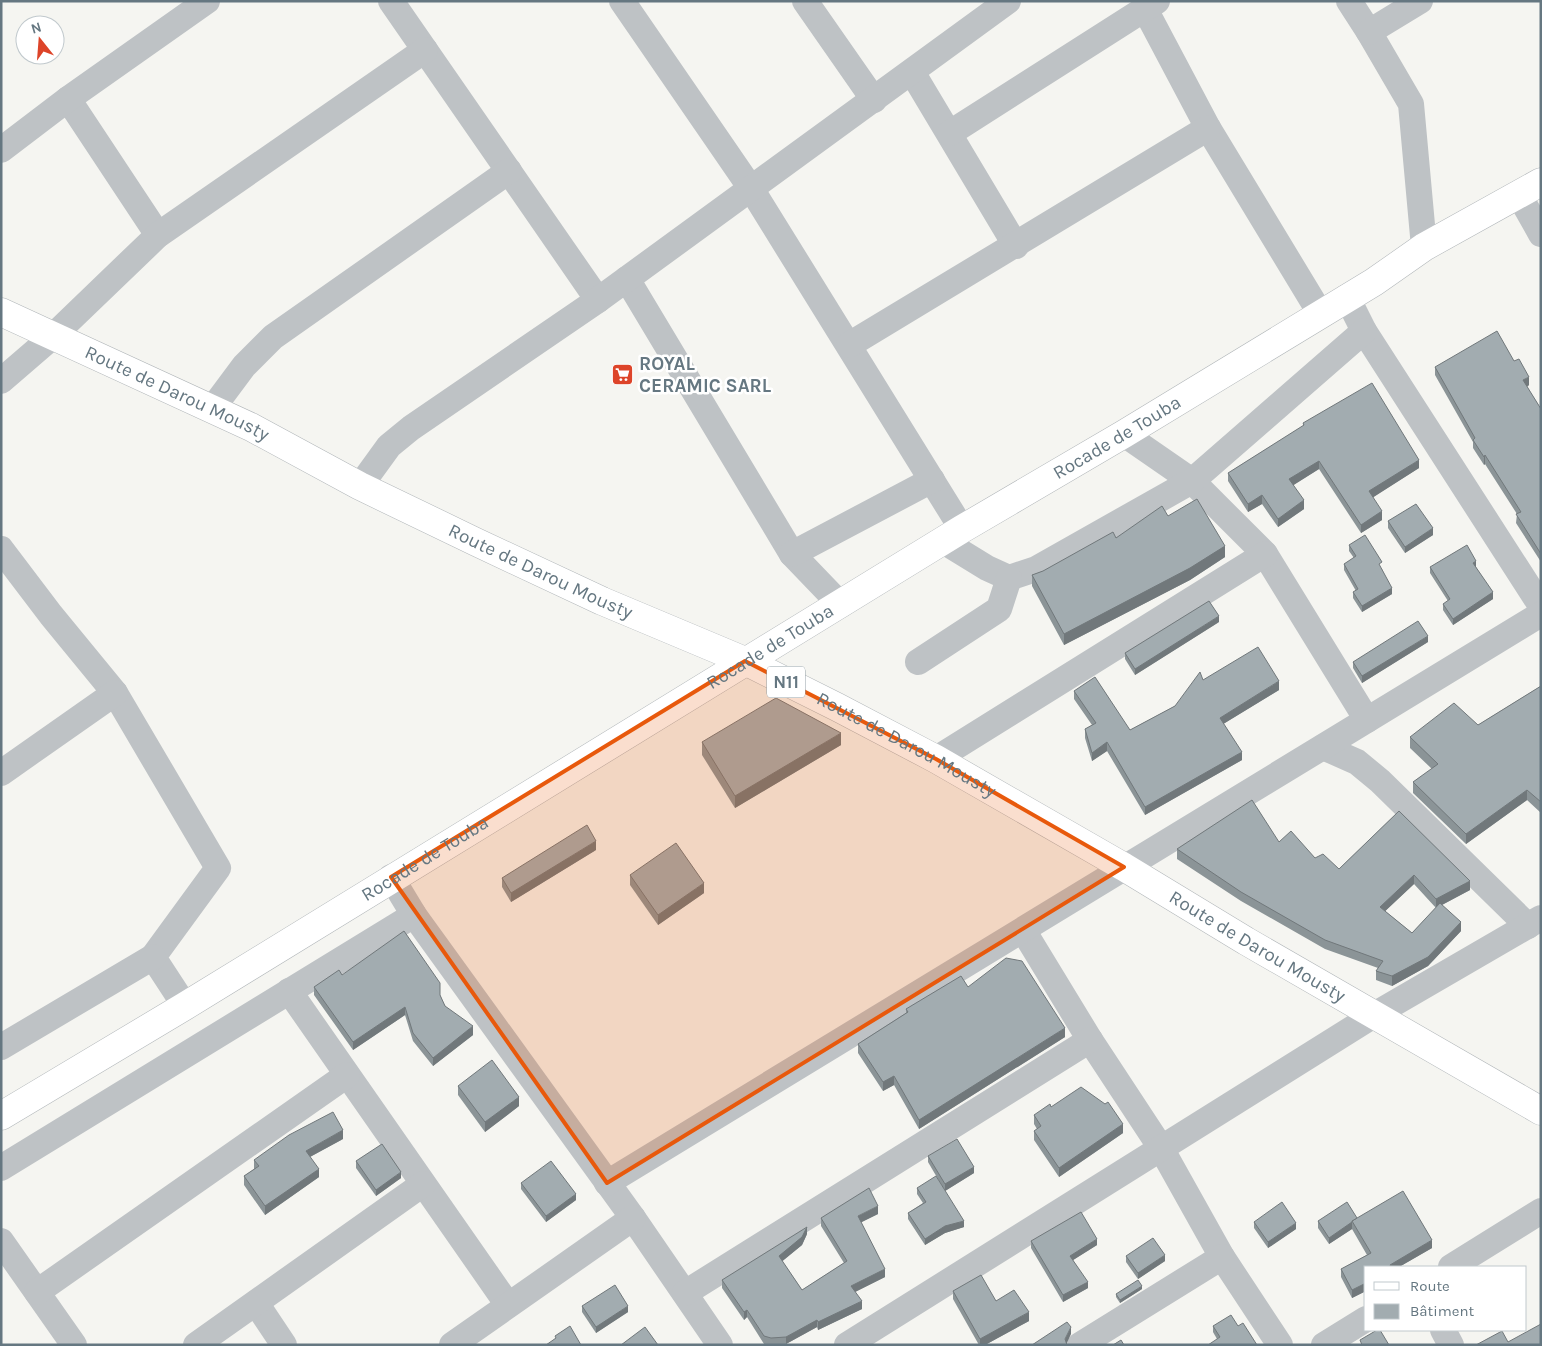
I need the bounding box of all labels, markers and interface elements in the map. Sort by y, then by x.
north arrow [15,15,65,65]
text: N [29,18,44,38]
street label: Route de Darou Mousty [81,341,273,446]
place label: ROYAL CERAMIC SARL [639,353,772,397]
supermarket icon: ROYAL CERAMIC SARL [611,363,635,387]
street label: Rocade de Touba [1049,391,1185,484]
street label: Route de Darou Mousty [445,519,636,624]
street label: Rocade de Touba [703,599,838,694]
road number: N11 [767,666,805,698]
street label: Route de Darou Mousty [813,688,1000,802]
street label: Rocade de Touba [357,811,493,906]
street label: Route de Darou Mousty [1165,886,1350,1007]
legend [1364,1266,1527,1331]
text: Route [1410,1277,1450,1295]
text: Bâtiment [1410,1302,1474,1320]

